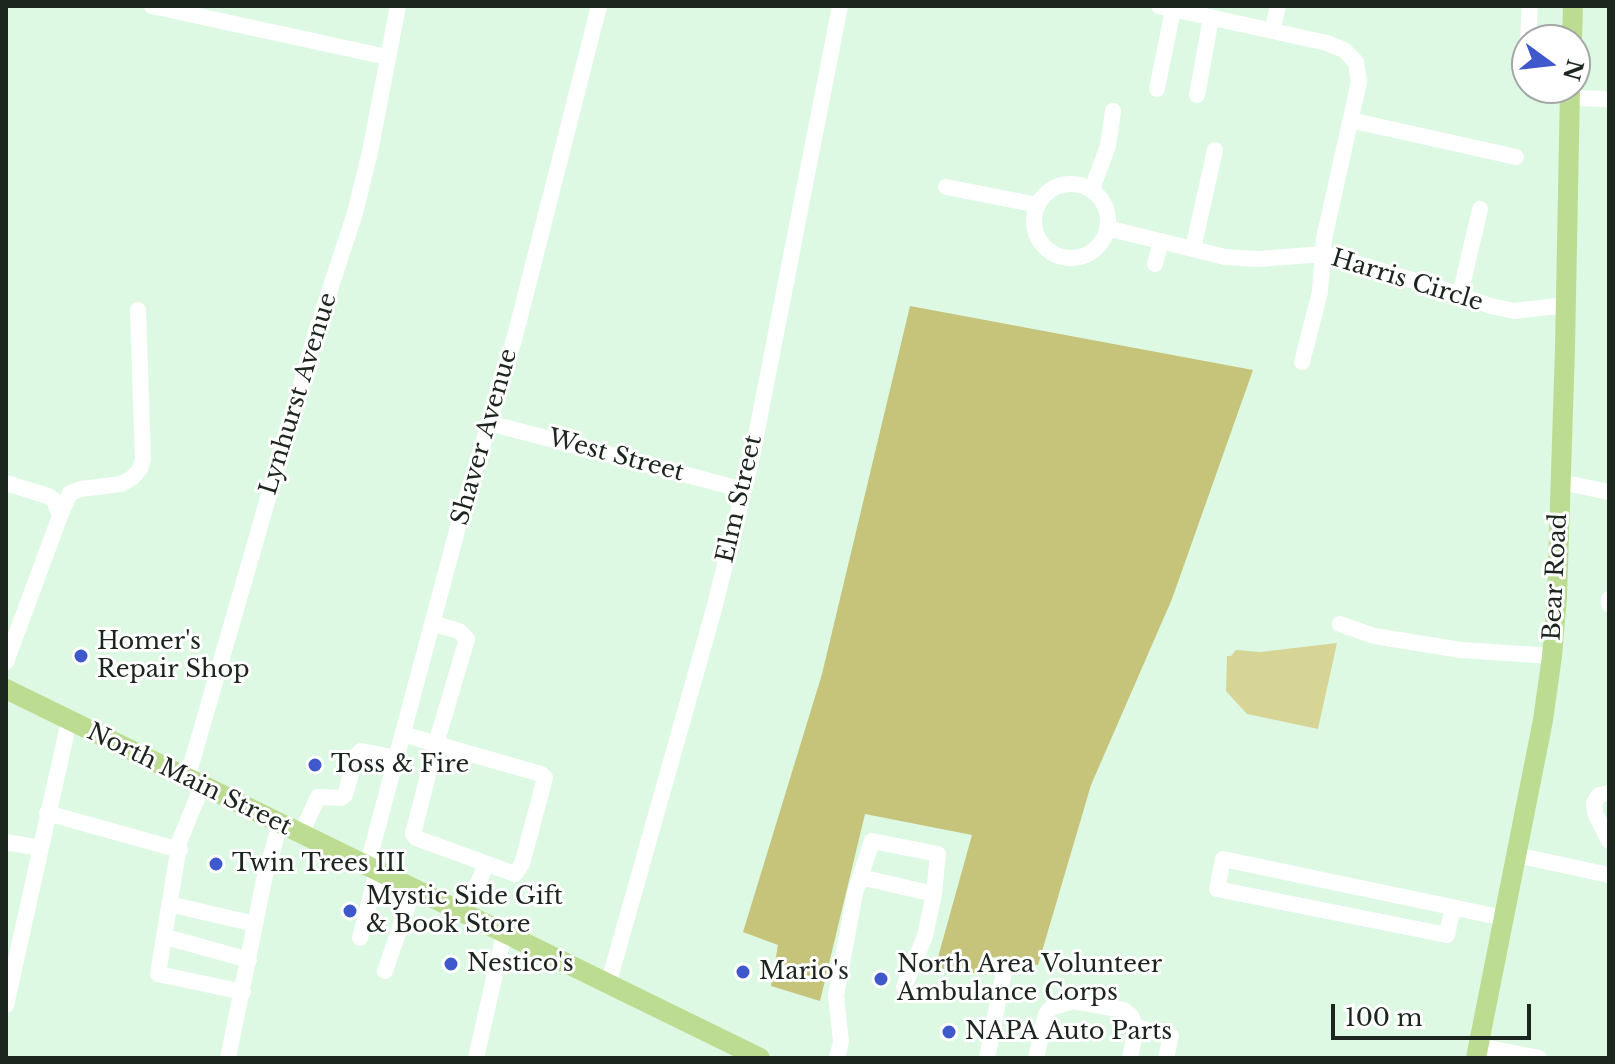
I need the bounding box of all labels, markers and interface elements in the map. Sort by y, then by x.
north arrow [1511,24,1591,104]
text: N [1557,56,1588,83]
street label: Harris Circle [1328,244,1486,318]
street label: Lynhurst Avenue [255,289,343,499]
street label: Shaver Avenue [446,345,524,529]
street label: West Street [545,424,687,488]
street label: Elm Street [711,432,769,566]
street label: Bear Road [1538,513,1574,641]
place label: Homer's Repair Shop [97,628,250,684]
marker: Homer's Repair Shop [72,647,90,665]
street label: North Main Street [82,718,296,842]
place label: Toss & Fire [331,751,469,779]
marker: Toss & Fire [306,756,324,774]
place label: Twin Trees III [232,850,405,878]
marker: Twin Trees III [207,855,225,873]
place label: Mystic Side Gift & Book Store [366,883,563,939]
marker: Mystic Side Gift & Book Store [341,902,359,920]
place label: Nestico's [467,950,574,978]
place label: North Area Volunteer Ambulance Corps [897,951,1162,1007]
marker: Nestico's [442,955,460,973]
place label: Mario's [759,958,849,986]
marker: Mario's [734,963,752,981]
marker: North Area Volunteer Ambulance Corps [872,970,890,988]
scale bar [1335,988,1535,1038]
text: 100 m [1345,1003,1423,1032]
place label: NAPA Auto Parts [965,1018,1172,1046]
marker: NAPA Auto Parts [940,1023,958,1041]

